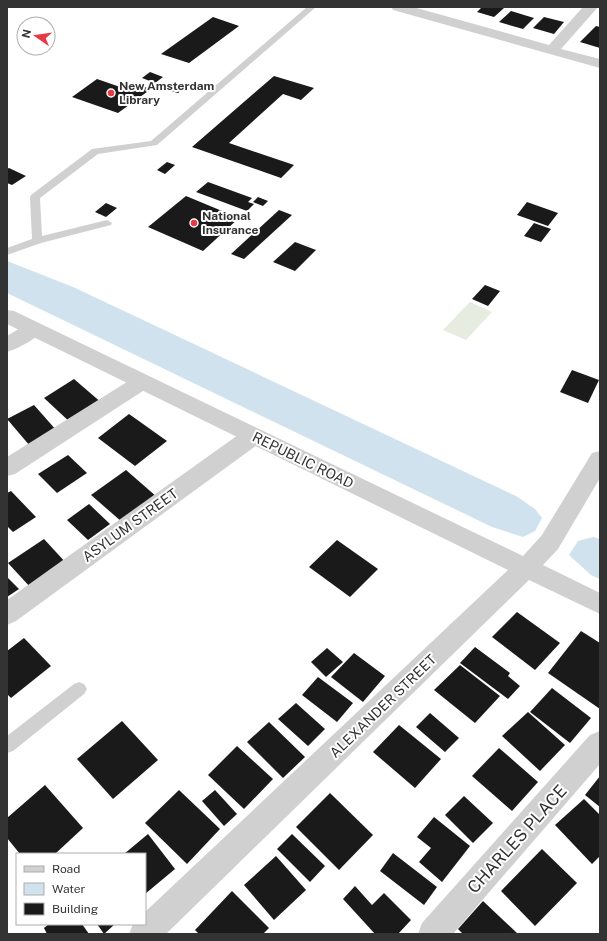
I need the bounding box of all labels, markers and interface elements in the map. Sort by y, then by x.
north arrow [16,16,56,56]
text: N [19,28,33,39]
place label: New Amsterdam Library [119,79,214,107]
marker: New Amsterdam Library [106,88,116,98]
place label: National Insurance [202,209,259,237]
marker: National Insurance [189,218,199,228]
street label: REPUBLIC ROAD [250,429,356,491]
street label: ASYLUM STREET [79,485,181,565]
street label: ALEXANDER STREET [327,651,439,761]
street label: CHARLES PLACE [463,781,571,897]
legend [16,853,146,925]
text: Road [52,862,80,876]
text: Water [52,882,86,896]
text: Building [52,902,98,916]

